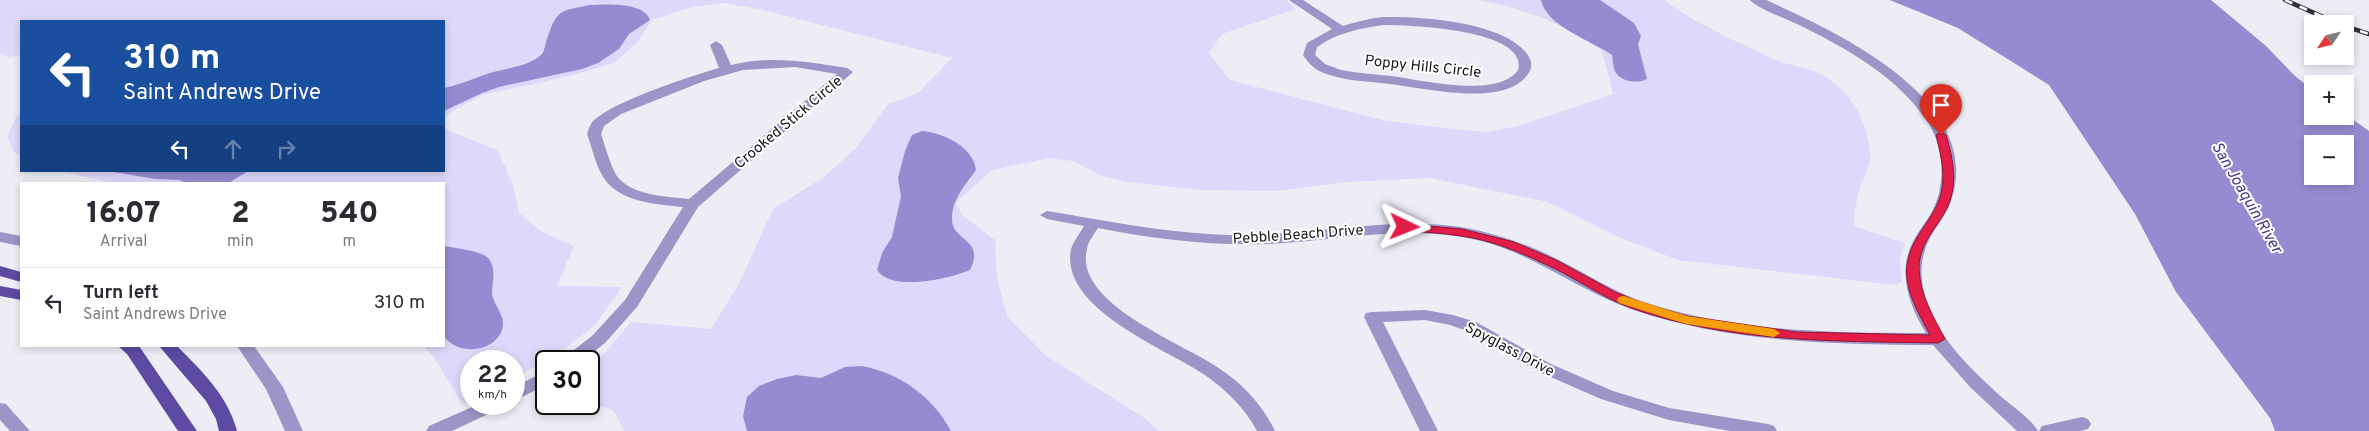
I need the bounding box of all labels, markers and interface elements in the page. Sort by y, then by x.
north arrow [2304,15,2354,65]
map controls [2304,15,2354,185]
text: 310 m [123,37,220,81]
icon: left [40,40,105,105]
street label: Poppy Hills Circle [1364,52,1482,83]
street label: Crooked Stick Circle [731,72,847,174]
button: + [2304,75,2354,125]
text: Saint Andrews Drive [123,80,321,107]
pin [1920,84,1962,135]
icon: arrive [1927,91,1955,119]
icon: left [166,135,194,163]
icon: ahead [219,135,247,163]
icon: right [272,135,300,163]
button: − [2304,135,2354,185]
water label: San Joaquin River [2206,139,2287,259]
text: 16:07 [87,196,161,233]
text: 2 [231,196,250,233]
text: 540 [320,196,378,233]
position arrow [1378,200,1430,252]
street label: Pebble Beach Drive [1232,221,1364,250]
text: Arrival [100,232,147,252]
text: min [227,232,254,252]
text: m [343,232,356,252]
text: Turn left [83,281,159,305]
icon: left [40,289,68,317]
text: 310 m [374,291,425,315]
text: Saint Andrews Drive [83,305,227,325]
street label: Spyglass Drive [1461,319,1557,382]
speed limit sign: 30 [535,350,600,415]
text: 22 [477,360,508,392]
text: km/h [478,387,507,403]

